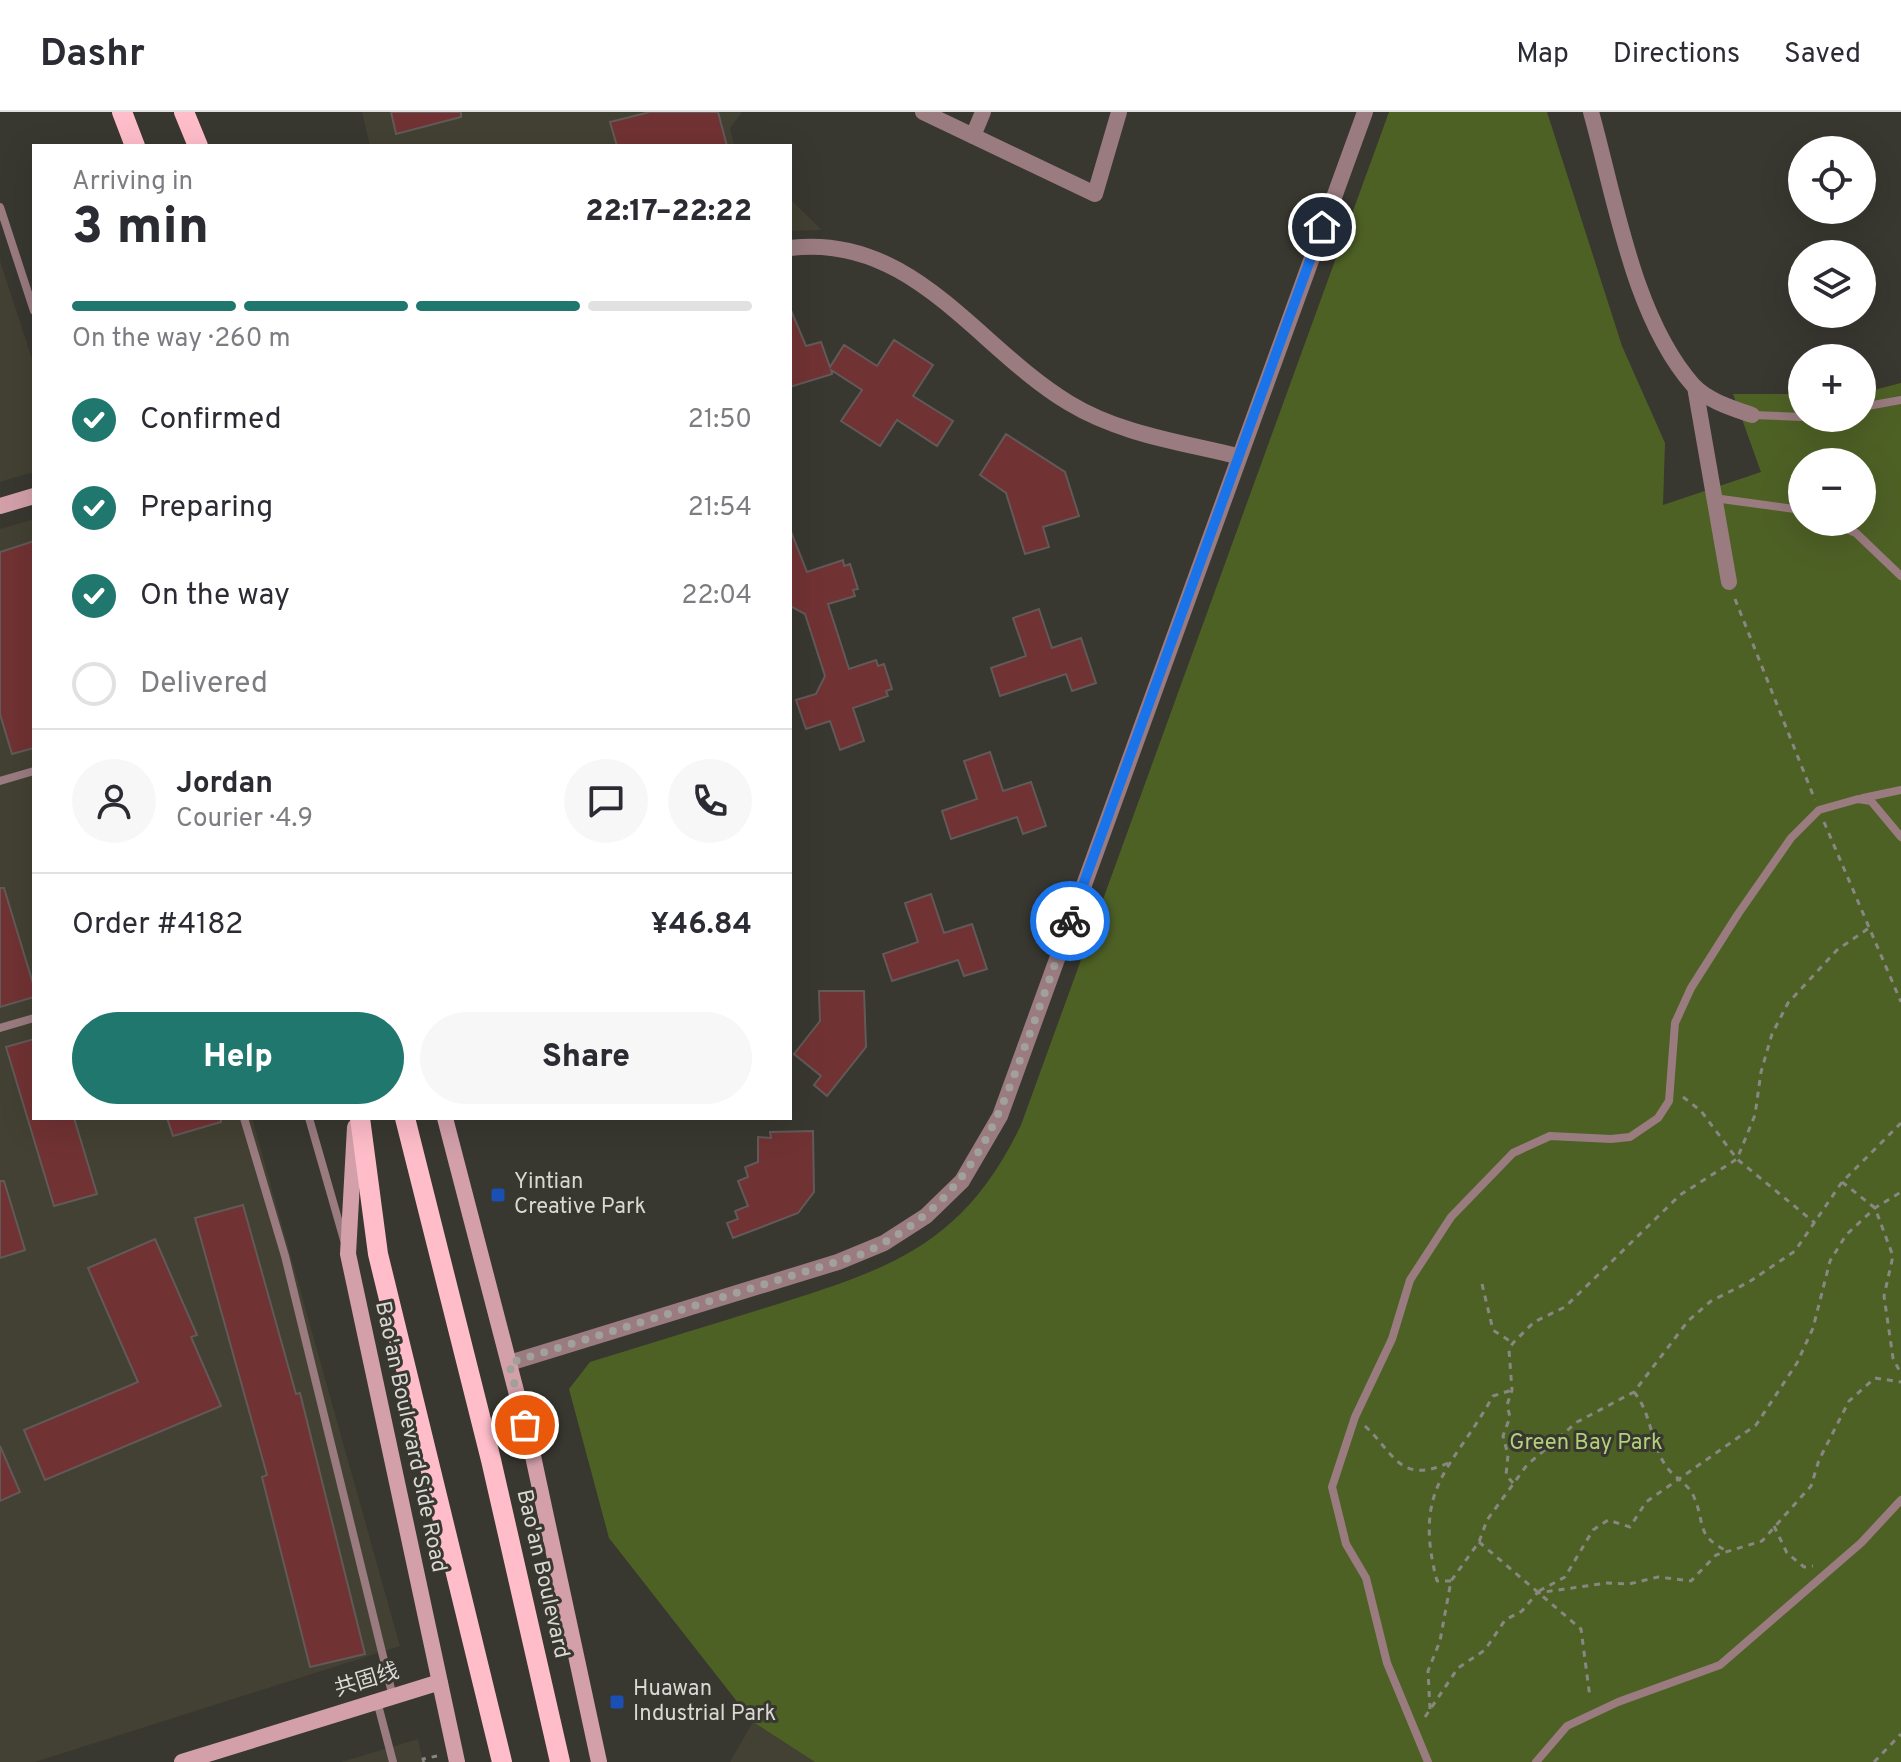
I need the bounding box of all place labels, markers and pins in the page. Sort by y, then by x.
pin [1288,193,1356,261]
place label: Yintian Creative Park [514,1169,646,1221]
marker: Yintian Creative Park [489,1186,507,1204]
pin [491,1391,559,1459]
place label: Huawan Industrial Park [633,1676,776,1728]
marker: Huawan Industrial Park [608,1693,626,1711]

